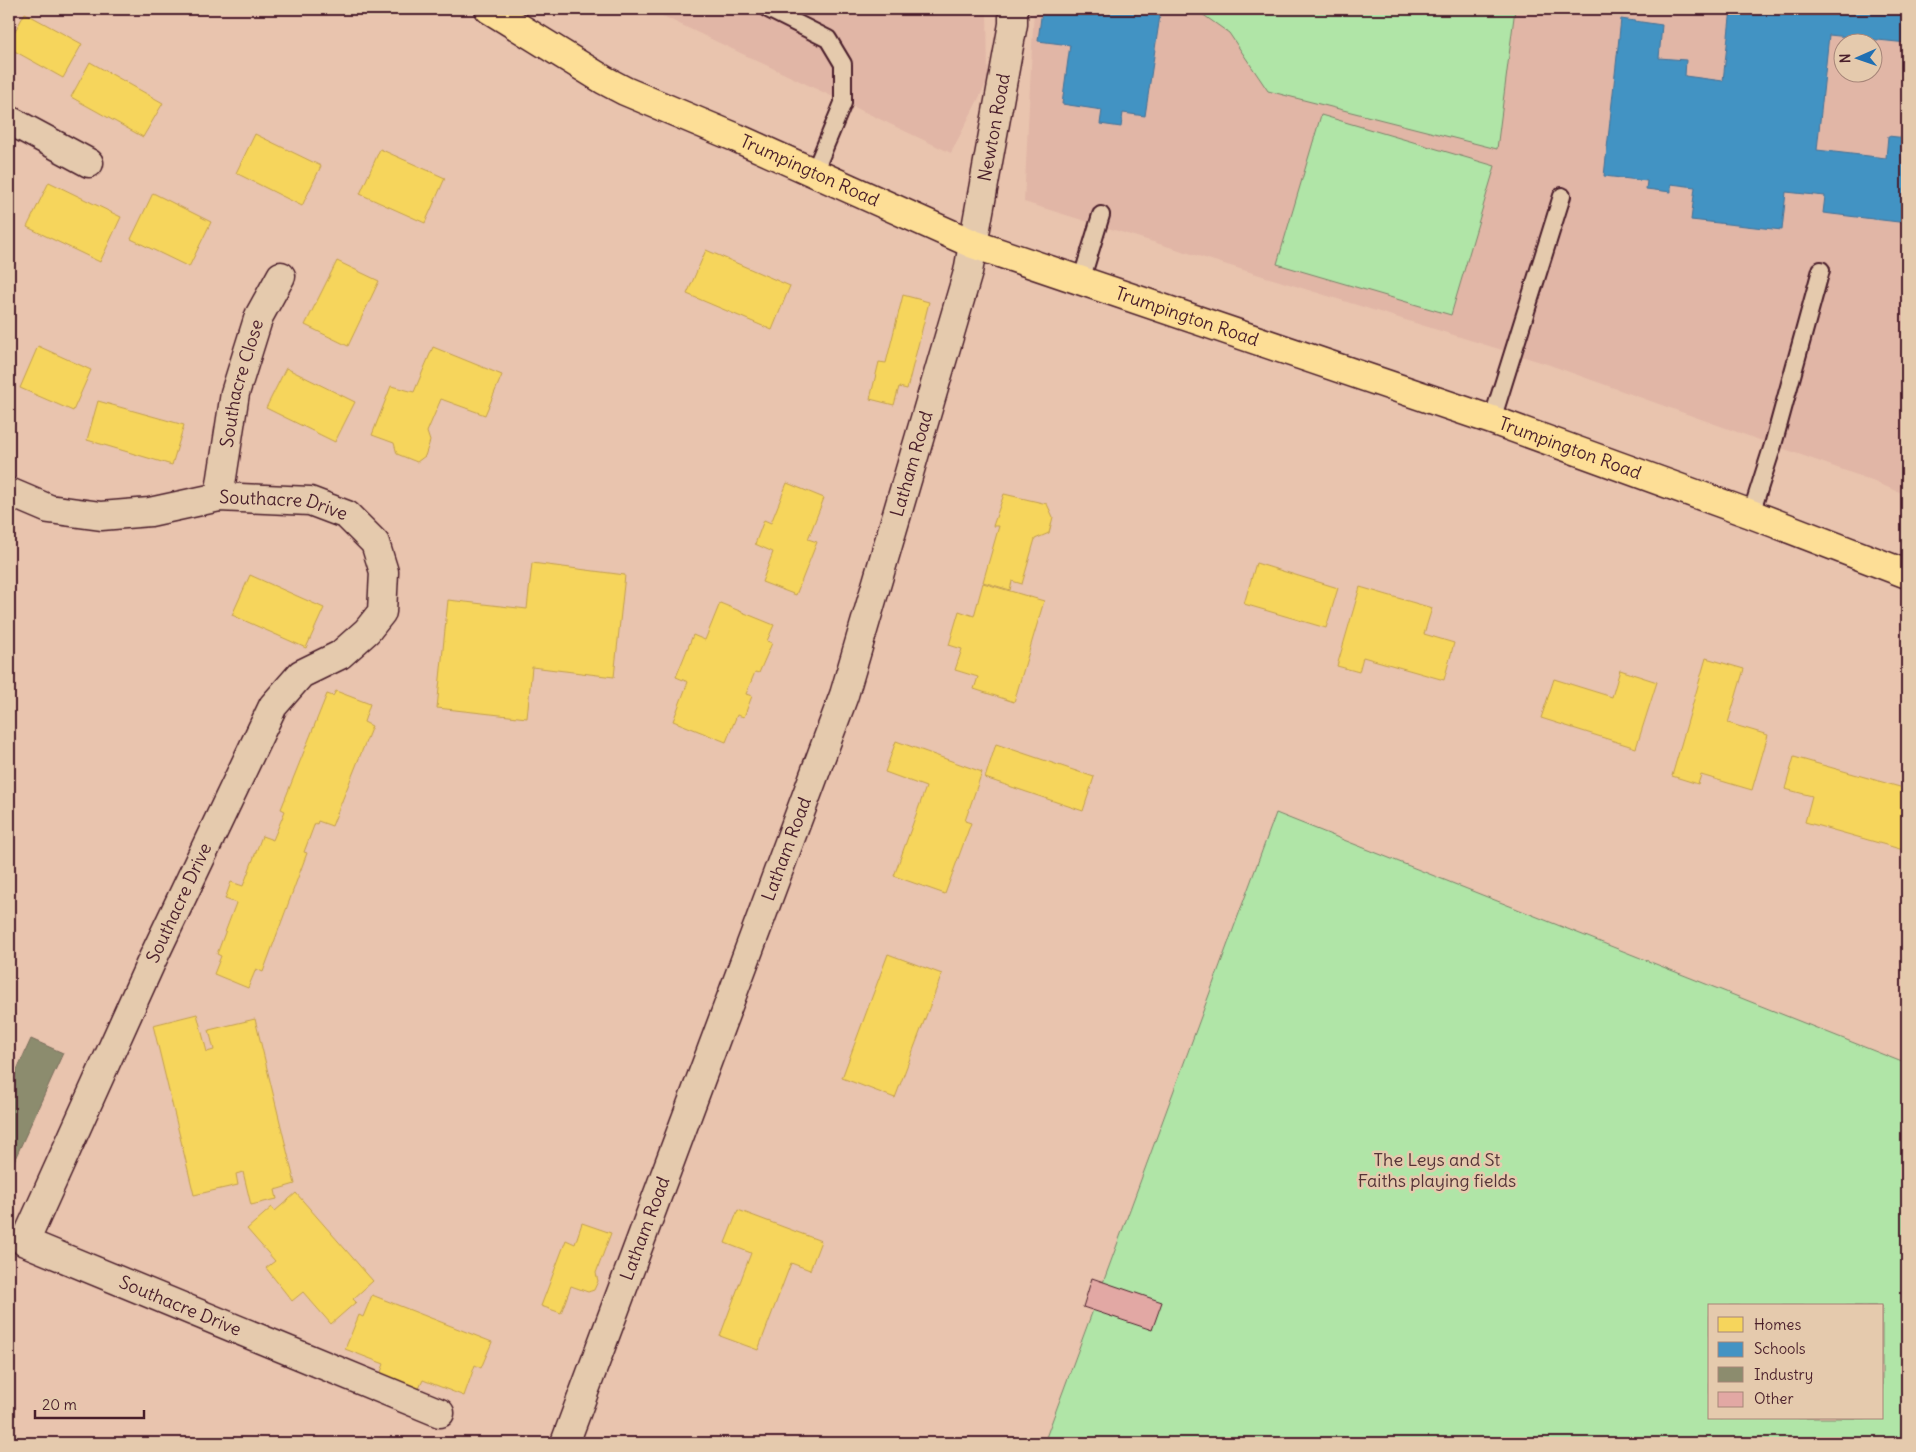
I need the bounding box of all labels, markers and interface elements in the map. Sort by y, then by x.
north arrow [1834,32,1884,82]
text: N [1836,53,1854,64]
street label: Newton Road [973,71,1015,183]
street label: Trumpington Road [737,129,883,212]
street label: Trumpington Road [1113,281,1262,351]
street label: Southacre Close [215,316,268,449]
street label: Latham Road [885,408,938,519]
street label: Trumpington Road [1496,411,1645,484]
street label: Southacre Drive [219,485,351,525]
street label: Latham Road [756,793,816,904]
street label: Southacre Drive [141,839,216,966]
park label: The Leys and St Faiths playing fields [1358,1148,1516,1192]
street label: Latham Road [615,1173,675,1283]
street label: Southacre Drive [116,1270,245,1341]
legend [1708,1304,1884,1420]
text: Homes [1754,1315,1801,1334]
text: Schools [1754,1339,1806,1358]
text: Industry [1754,1365,1813,1384]
scale bar [35,1387,144,1419]
text: Other [1754,1389,1794,1408]
text: 20 m [42,1395,77,1414]

